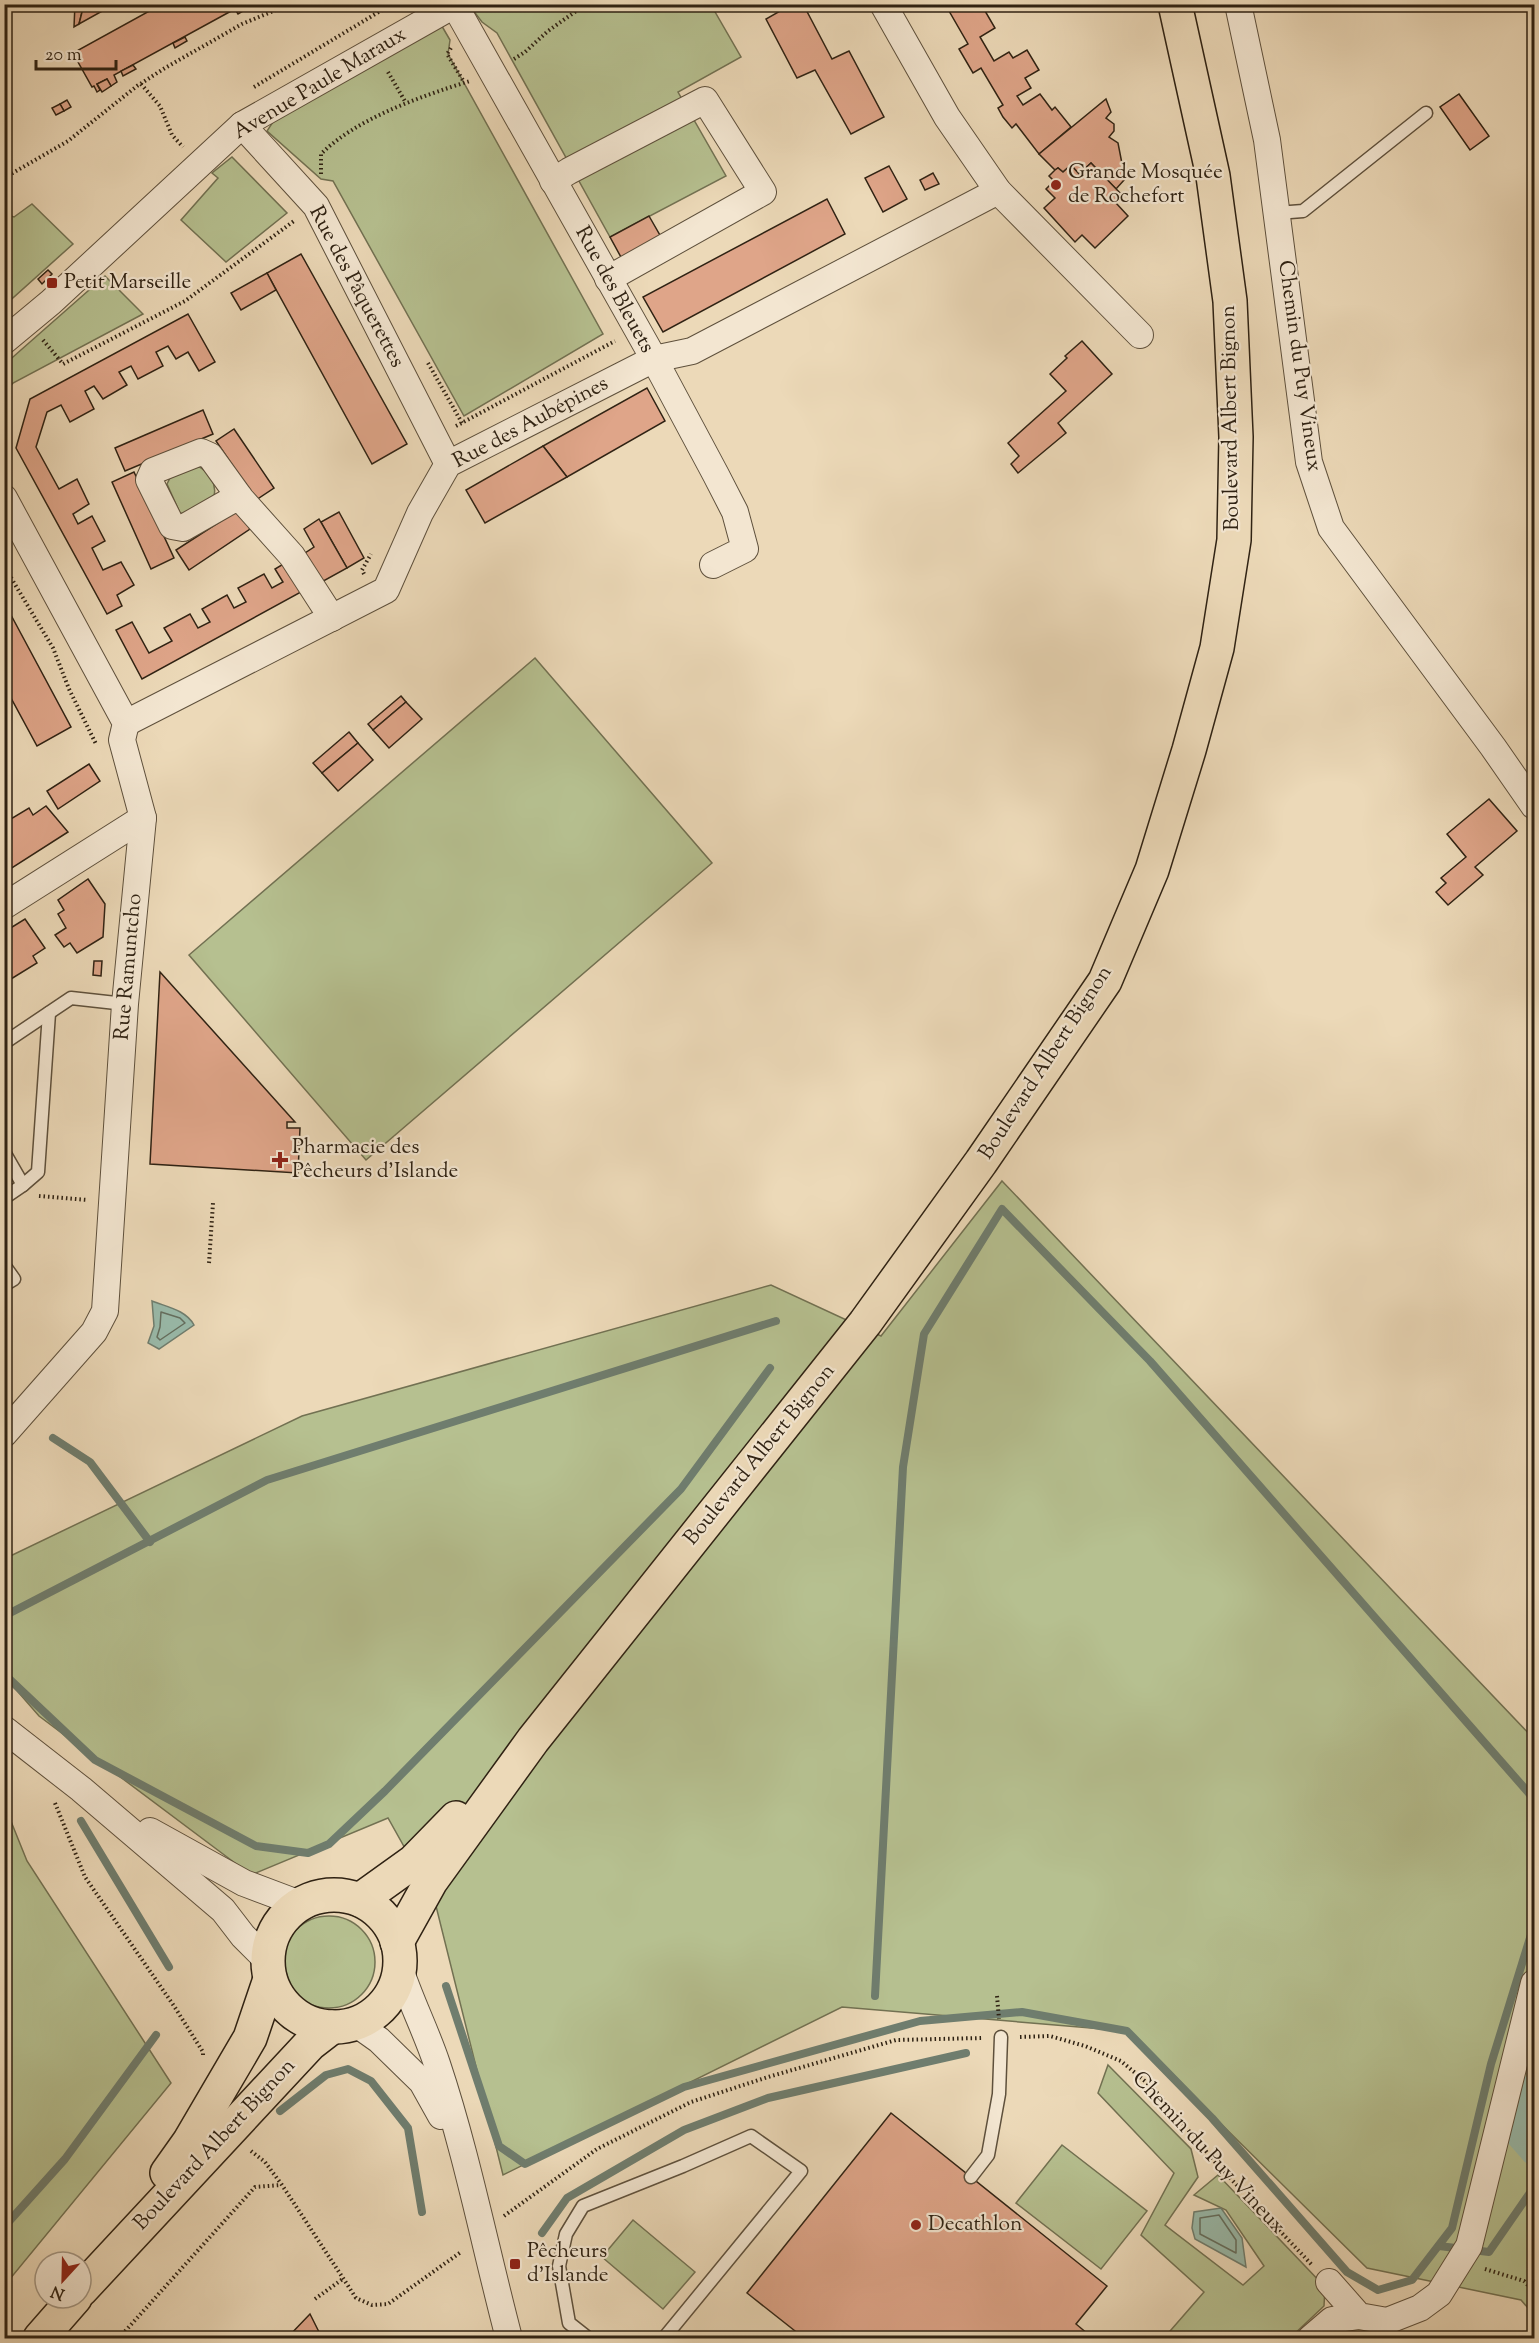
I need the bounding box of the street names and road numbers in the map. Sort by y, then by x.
street label: Avenue Paule Maraux [228,20,412,148]
street label: Rue des Pâquerettes [301,201,411,373]
street label: Rue des Bleuets [567,221,661,359]
street label: Chemin du Puy Vineux [1269,258,1329,474]
street label: Boulevard Albert Bignon [1214,305,1248,531]
street label: Rue des Aubépines [448,369,614,477]
street label: Rue Ramuntcho [108,892,150,1042]
street label: Boulevard Albert Bignon [972,960,1120,1166]
street label: Boulevard Albert Bignon [677,1358,843,1552]
street label: Boulevard Albert Bignon [127,2052,303,2238]
street label: Chemin du Puy Vineux [1124,2065,1292,2241]

